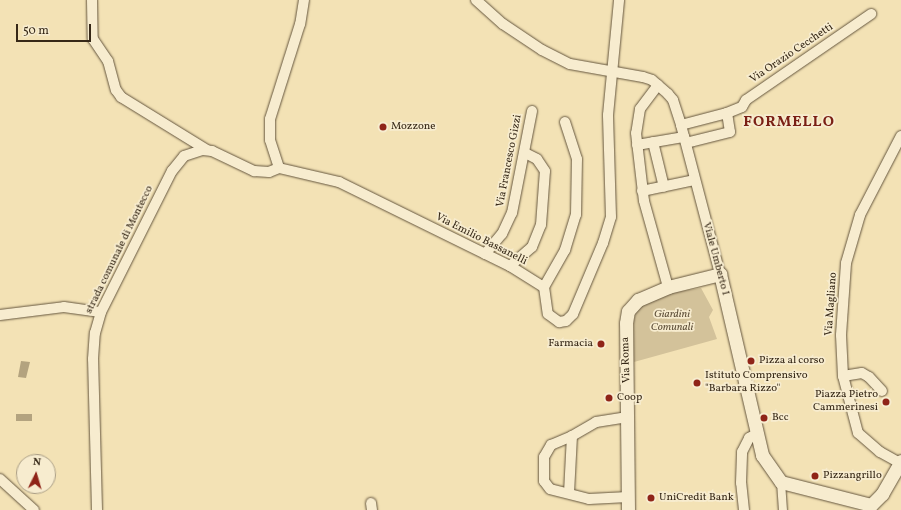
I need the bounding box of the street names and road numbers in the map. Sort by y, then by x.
street label: Via Orazio Cecchetti [748,21,836,87]
street label: Via Francesco Gizzi [495,114,525,208]
street label: strada comunale di Montecco [83,184,157,316]
street label: Via Emilio Bassanelli [433,211,529,269]
street label: Viale Umberto I [699,221,731,297]
street label: Via Magliano [823,272,841,336]
street label: Via Roma [620,337,634,383]

